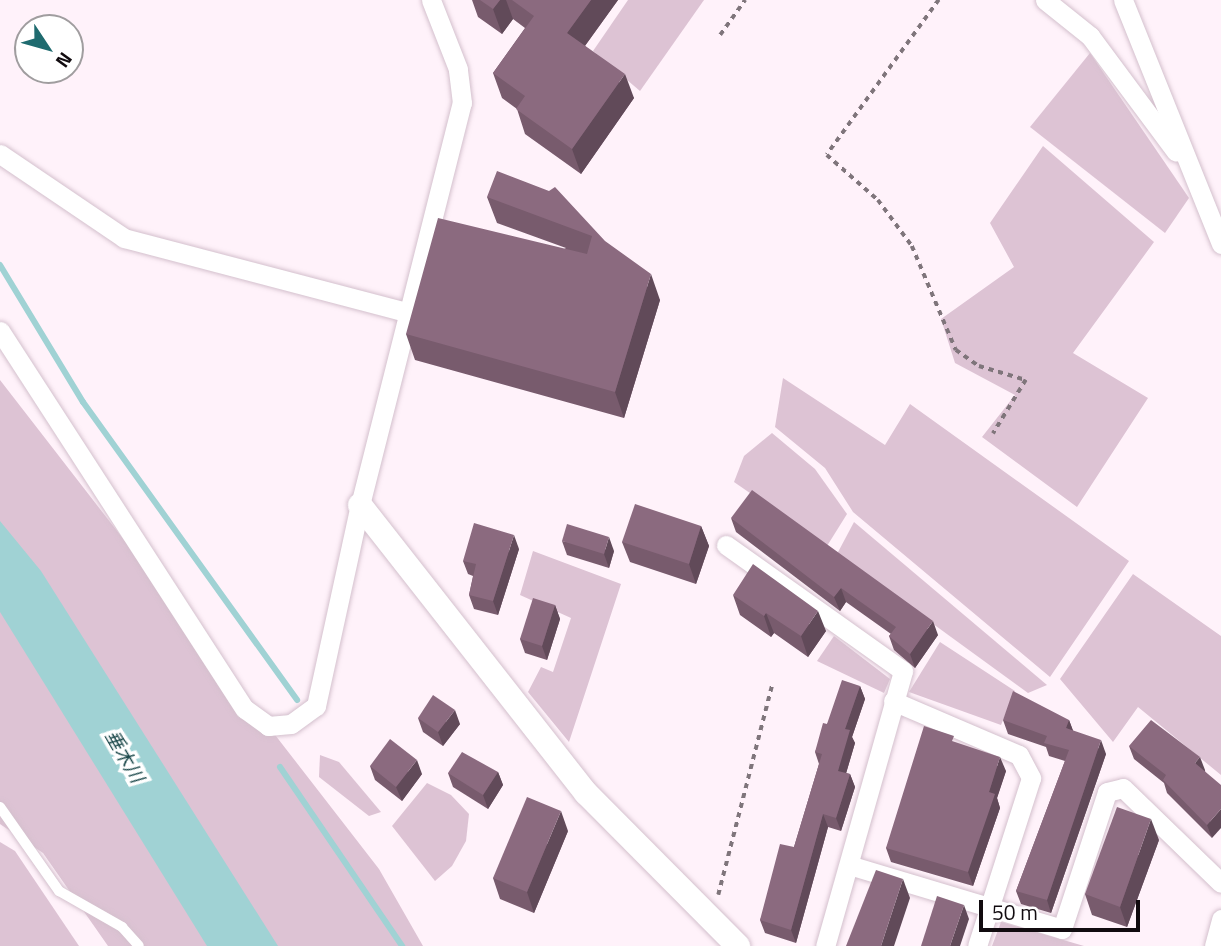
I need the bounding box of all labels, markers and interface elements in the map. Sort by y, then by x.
north arrow [14,14,84,84]
text: N [49,47,80,74]
water label: 垂木川 [101,726,149,786]
scale bar [983,886,1144,930]
text: 50 m [992,896,1038,928]

